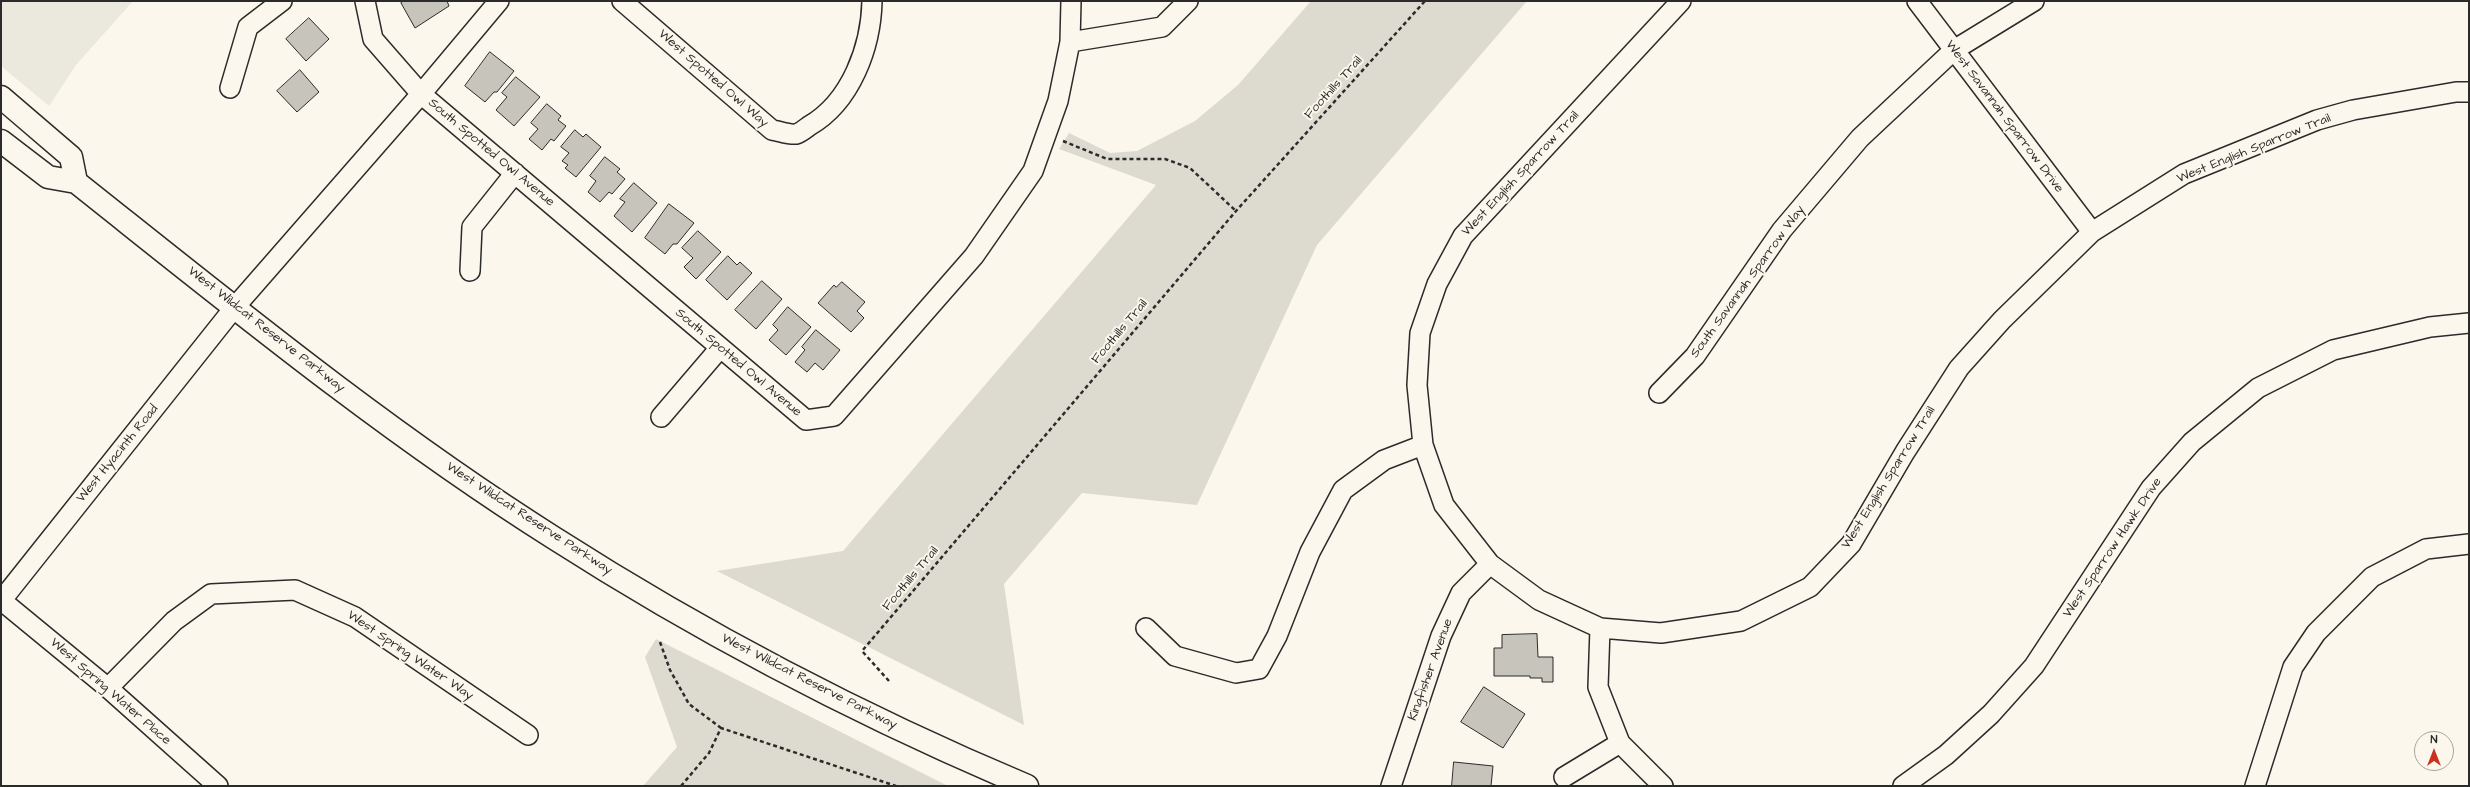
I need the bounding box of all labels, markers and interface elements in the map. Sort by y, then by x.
street label: West Spotted Owl Way [655,27,771,131]
street label: West Savannah Sparrow Drive [1942,38,2066,196]
street label: Foothills Trail [1302,53,1366,123]
street label: South Spotted Owl Avenue [425,96,557,210]
street label: West English Sparrow Trail [1459,108,1583,240]
street label: West English Sparrow Trail [2175,111,2333,187]
street label: South Savannah Sparrow Way [1688,203,1808,361]
street label: West Wildcat Reserve Parkway [184,264,348,396]
street label: Foothills Trail [1089,297,1151,367]
street label: South Spotted Owl Avenue [672,306,804,420]
street label: West Hyacinth Road [74,402,162,506]
street label: West English Sparrow Trail [1839,404,1939,552]
street label: West Wildcat Reserve Parkway [443,459,615,579]
street label: West Sparrow Hawk Drive [2060,475,2166,621]
street label: Foothills Trail [880,544,942,614]
street label: West Spring Water Way [344,608,476,704]
street label: Kingfisher Avenue [1405,617,1457,723]
street label: West Wildcat Reserve Parkway [719,631,899,733]
street label: West Spring Water Place [46,635,174,749]
north arrow [2414,731,2454,771]
text: N [2431,732,2437,747]

